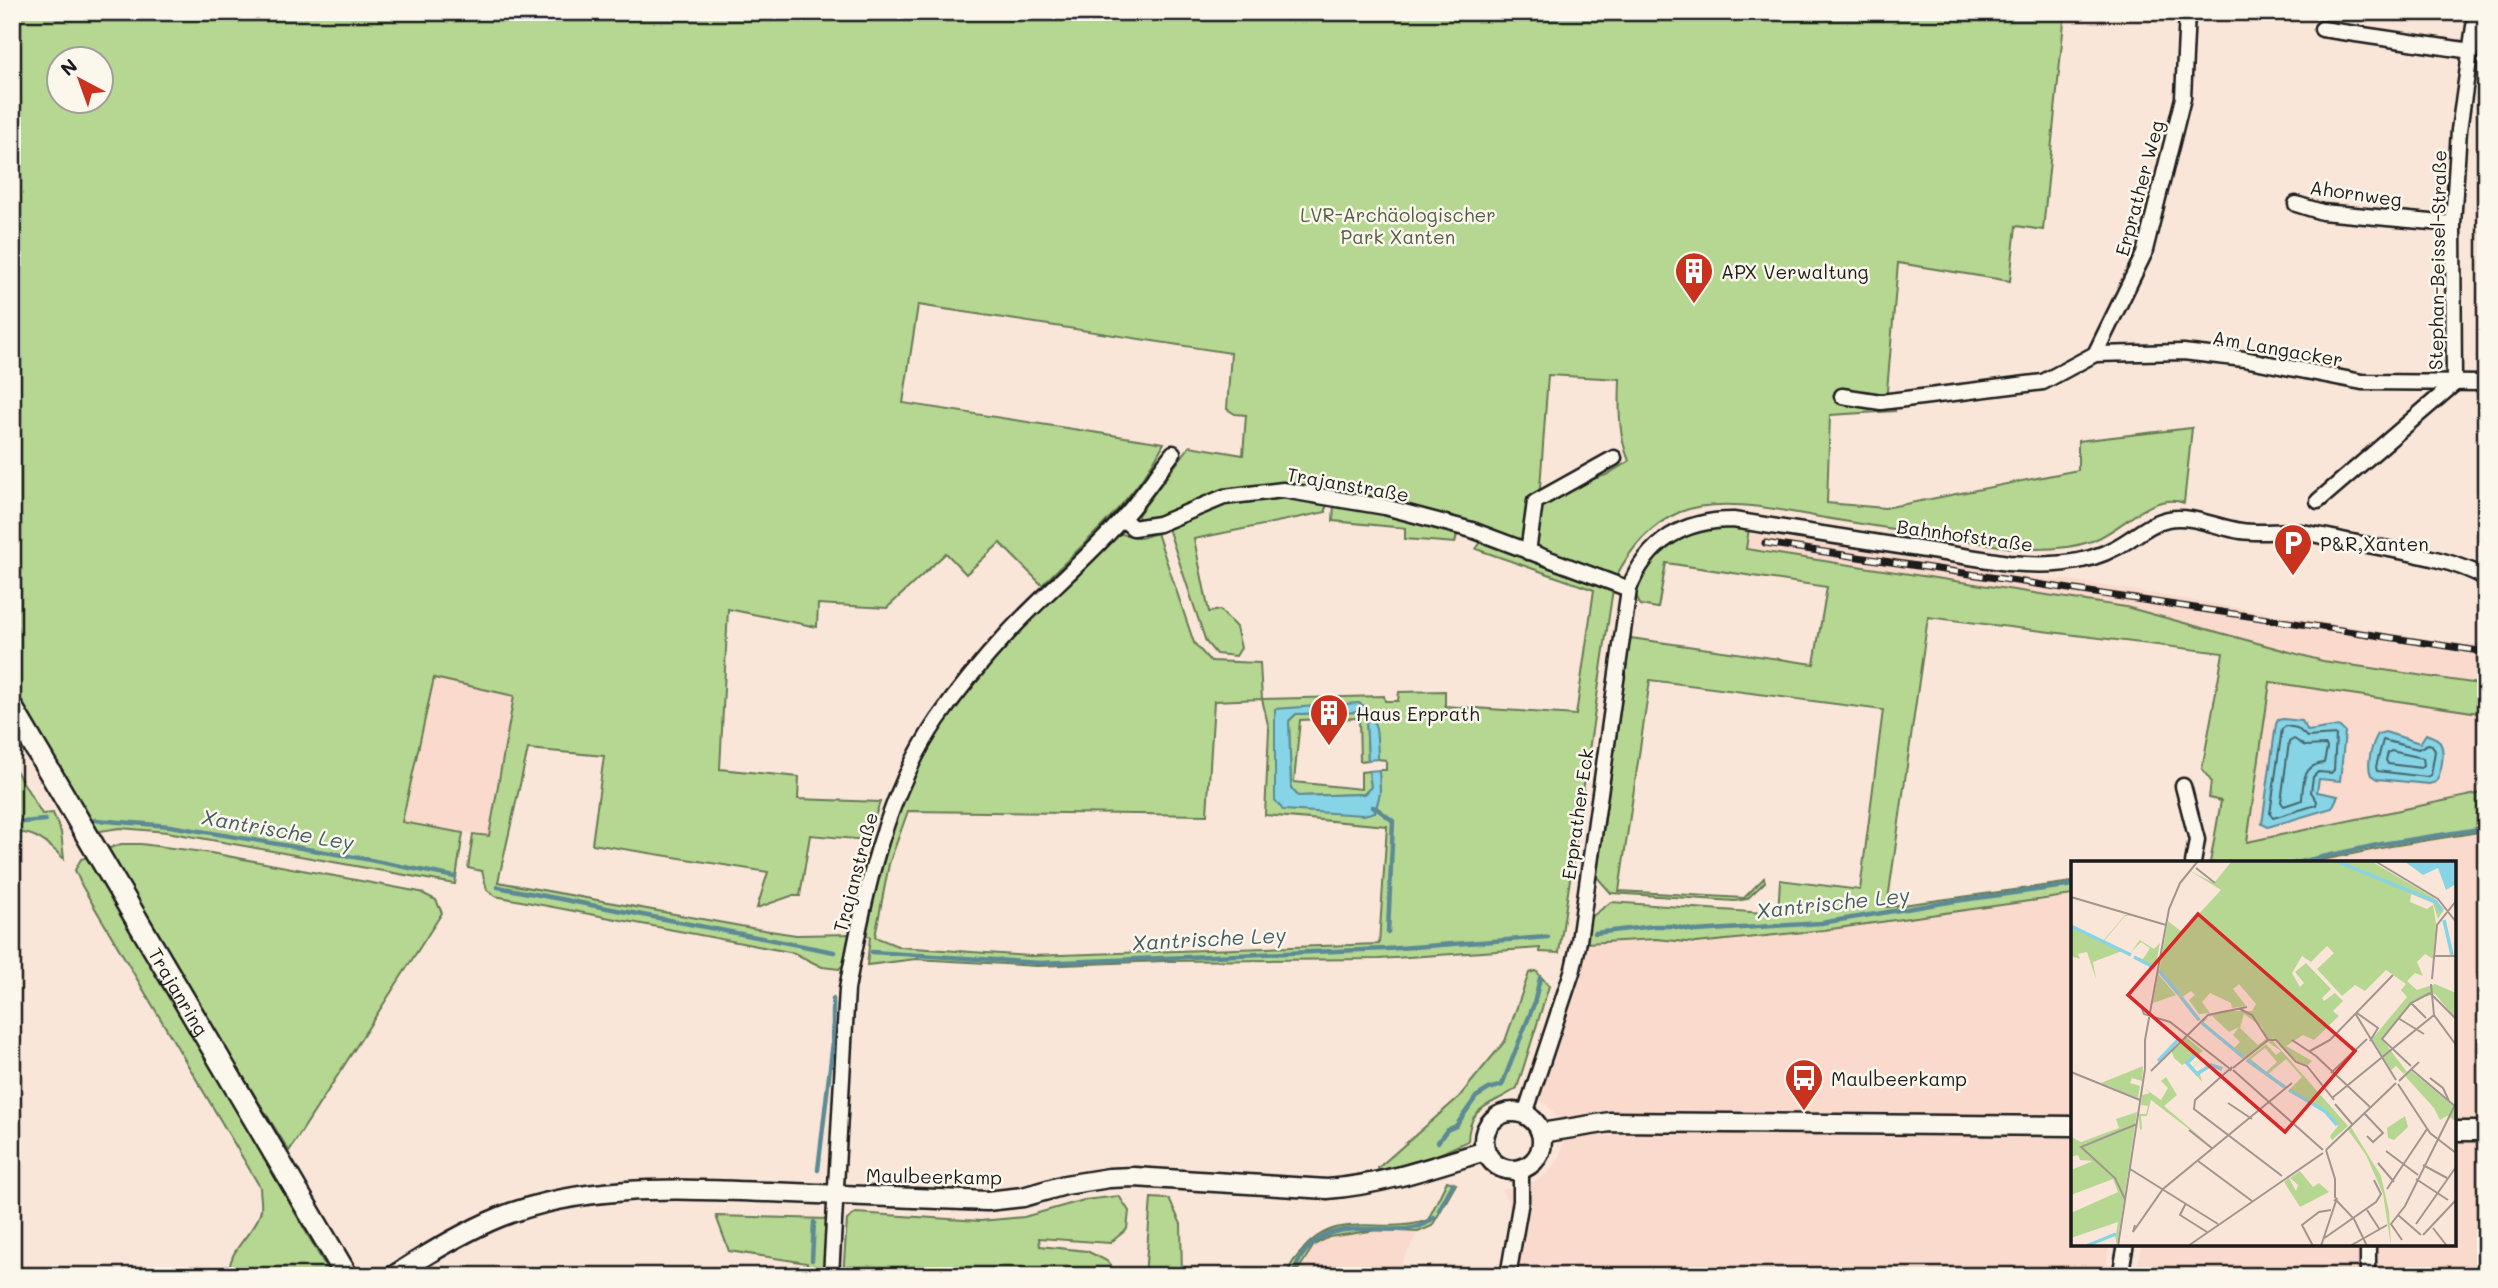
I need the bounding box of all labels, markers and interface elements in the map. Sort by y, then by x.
north arrow [46,46,116,116]
text: N [55,53,82,81]
street label: Erprather Weg [2109,117,2169,259]
street label: Stephan-Beissel-Straße [2423,150,2451,370]
street label: Ahornweg [2308,174,2404,212]
park label: LVR-Archäologischer Park Xanten [1300,202,1496,249]
building icon: APX Verwaltung [1673,250,1715,305]
place label: APX Verwaltung [1721,259,1868,284]
street label: Am Langacker [2211,324,2345,372]
street label: Trajanstraße [1285,461,1411,507]
street label: Bahnhofstraße [1895,513,2035,557]
parking icon: P&R,Xanten [2272,522,2314,577]
place label: P&R,Xanten [2320,531,2429,556]
building icon: Haus Erprath [1308,692,1350,747]
place label: Haus Erprath [1356,701,1480,726]
street label: Erprather Eck [1555,747,1599,881]
water label: Xantrische Ley [200,802,356,856]
street label: Trajanstraße [827,809,883,935]
inset map [2071,861,2456,1246]
water label: Xantrische Ley [1755,881,1911,923]
water label: Xantrische Ley [1131,920,1287,956]
street label: Trajanring [144,943,215,1040]
bus stop icon: Maulbeerkamp [1783,1057,1825,1112]
place label: Maulbeerkamp [1831,1066,1967,1091]
street label: Maulbeerkamp [866,1162,1002,1190]

